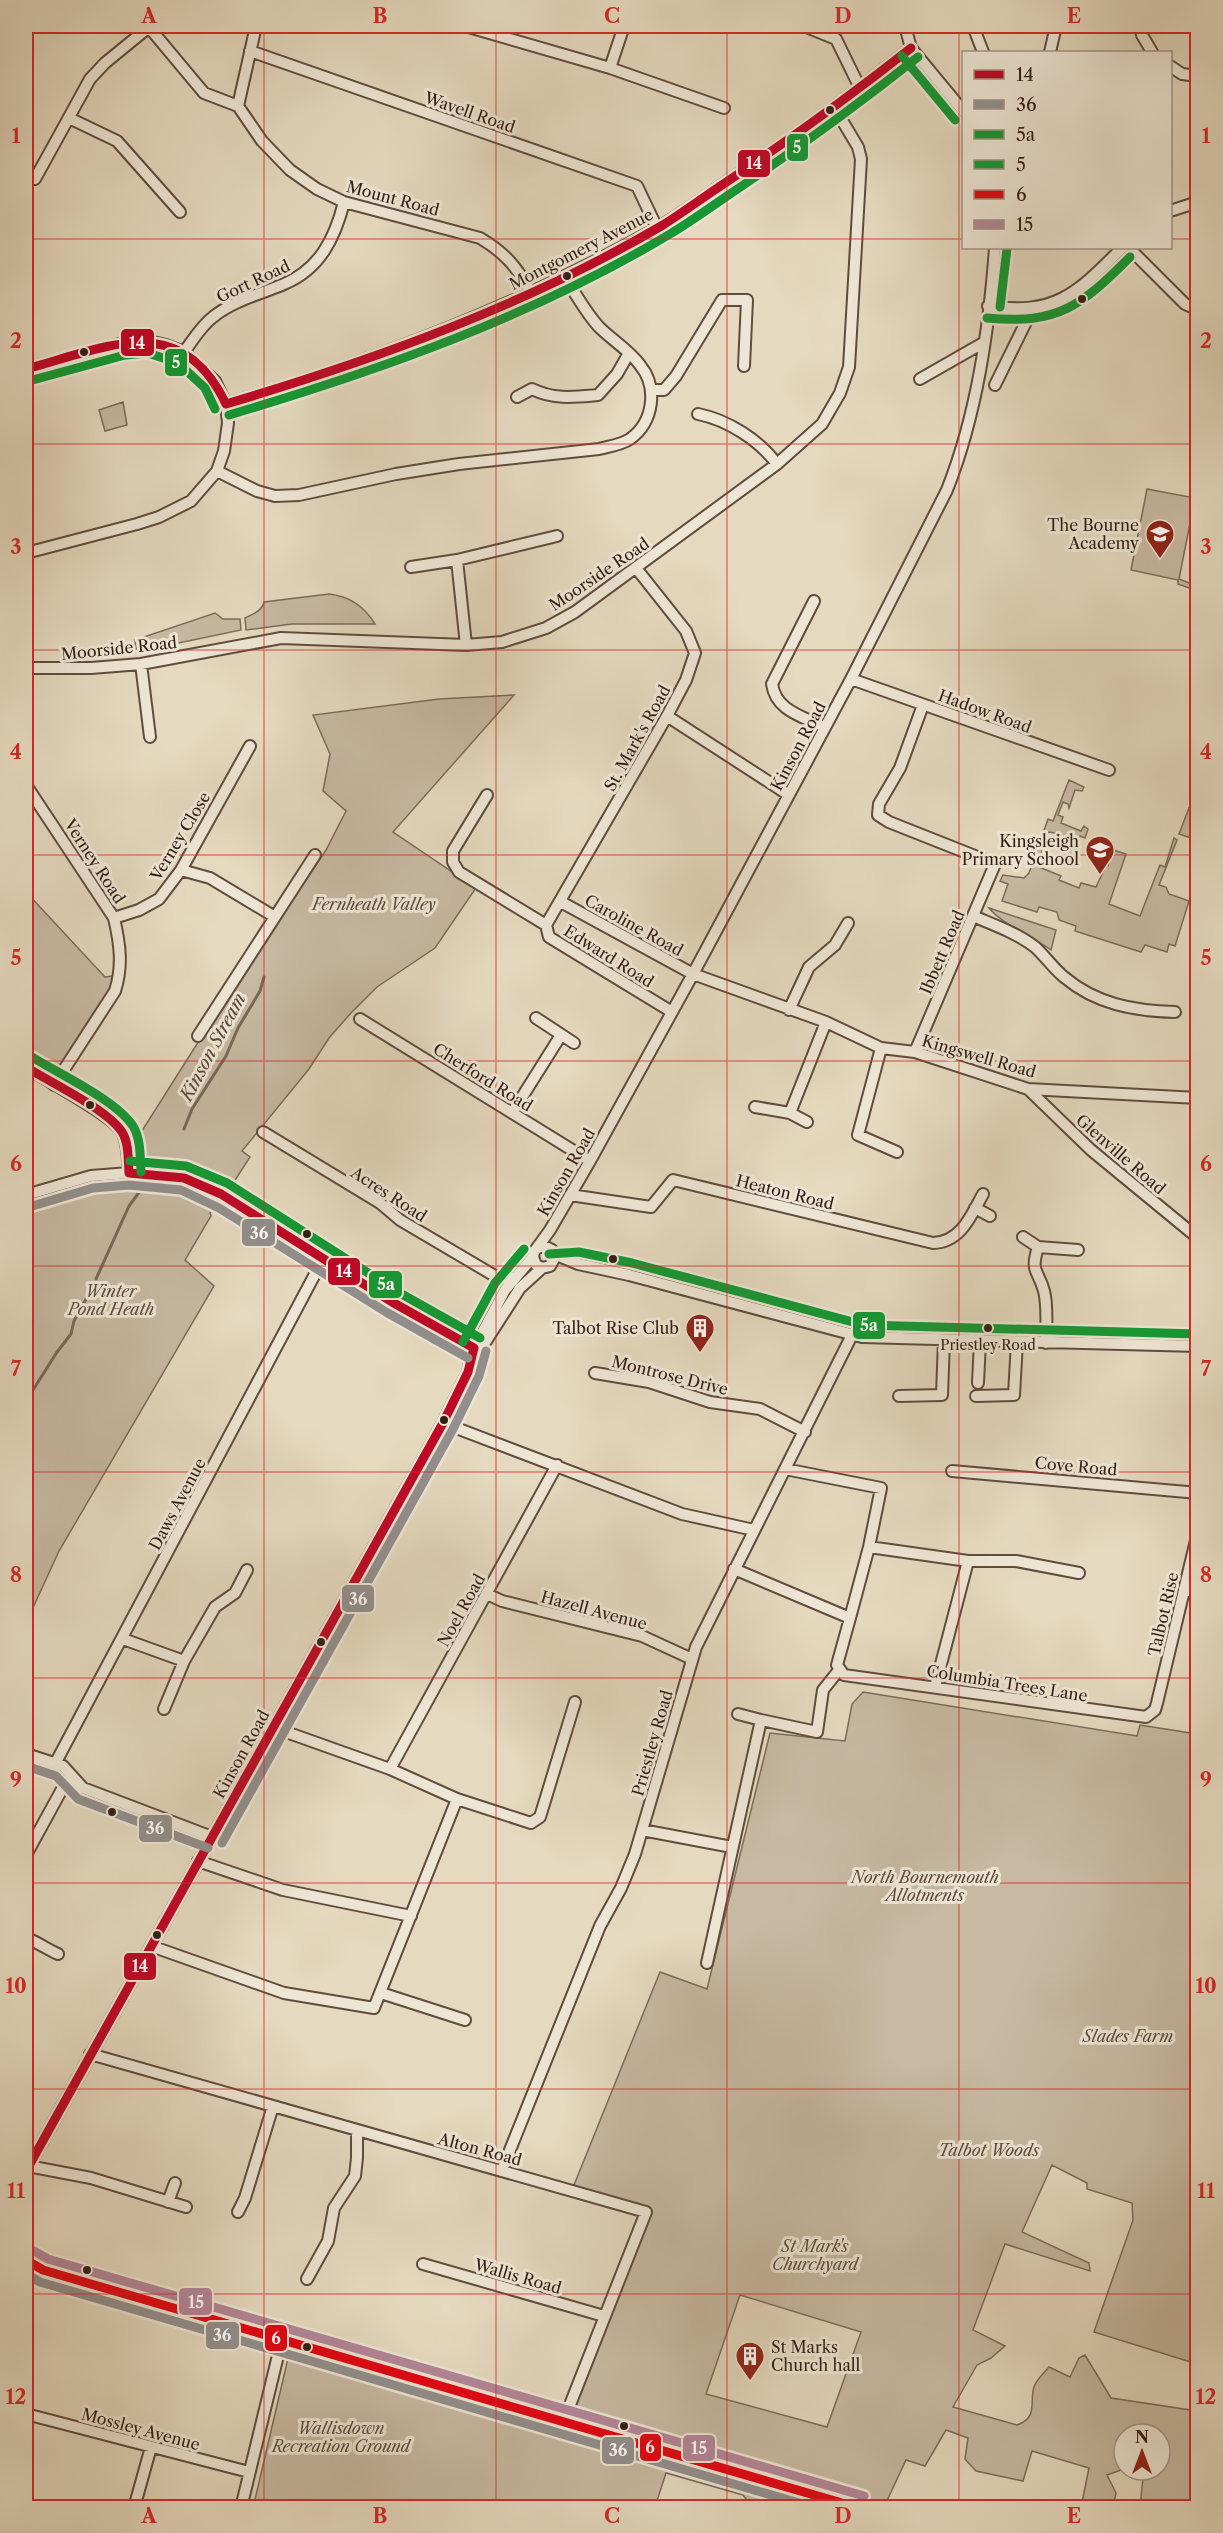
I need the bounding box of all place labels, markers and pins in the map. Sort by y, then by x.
unlabelled marker [824,104,836,116]
unlabelled marker [561,270,573,282]
unlabelled marker [1076,293,1088,305]
unlabelled marker [78,346,90,358]
place label: The Bourne Academy [1047,515,1140,553]
school or university icon: The Bourne Academy [1144,518,1176,560]
place label: Kingsleigh Primary School [962,831,1079,869]
school or university icon: Kingsleigh Primary School [1084,834,1116,876]
unlabelled marker [84,1099,96,1111]
unlabelled marker [301,1228,313,1240]
unlabelled marker [607,1253,619,1265]
building icon: Talbot Rise Club [684,1312,716,1354]
place label: Talbot Rise Club [553,1318,679,1338]
marker: Priestley Road [982,1322,994,1334]
place label: Priestley Road [940,1336,1036,1354]
unlabelled marker [438,1414,450,1426]
unlabelled marker [315,1636,327,1648]
unlabelled marker [106,1806,118,1818]
unlabelled marker [151,1929,163,1941]
unlabelled marker [81,2264,93,2276]
place label: St Marks Church hall [771,2337,861,2375]
building icon: St Marks Church hall [734,2340,766,2382]
unlabelled marker [301,2341,313,2353]
unlabelled marker [618,2420,630,2432]

